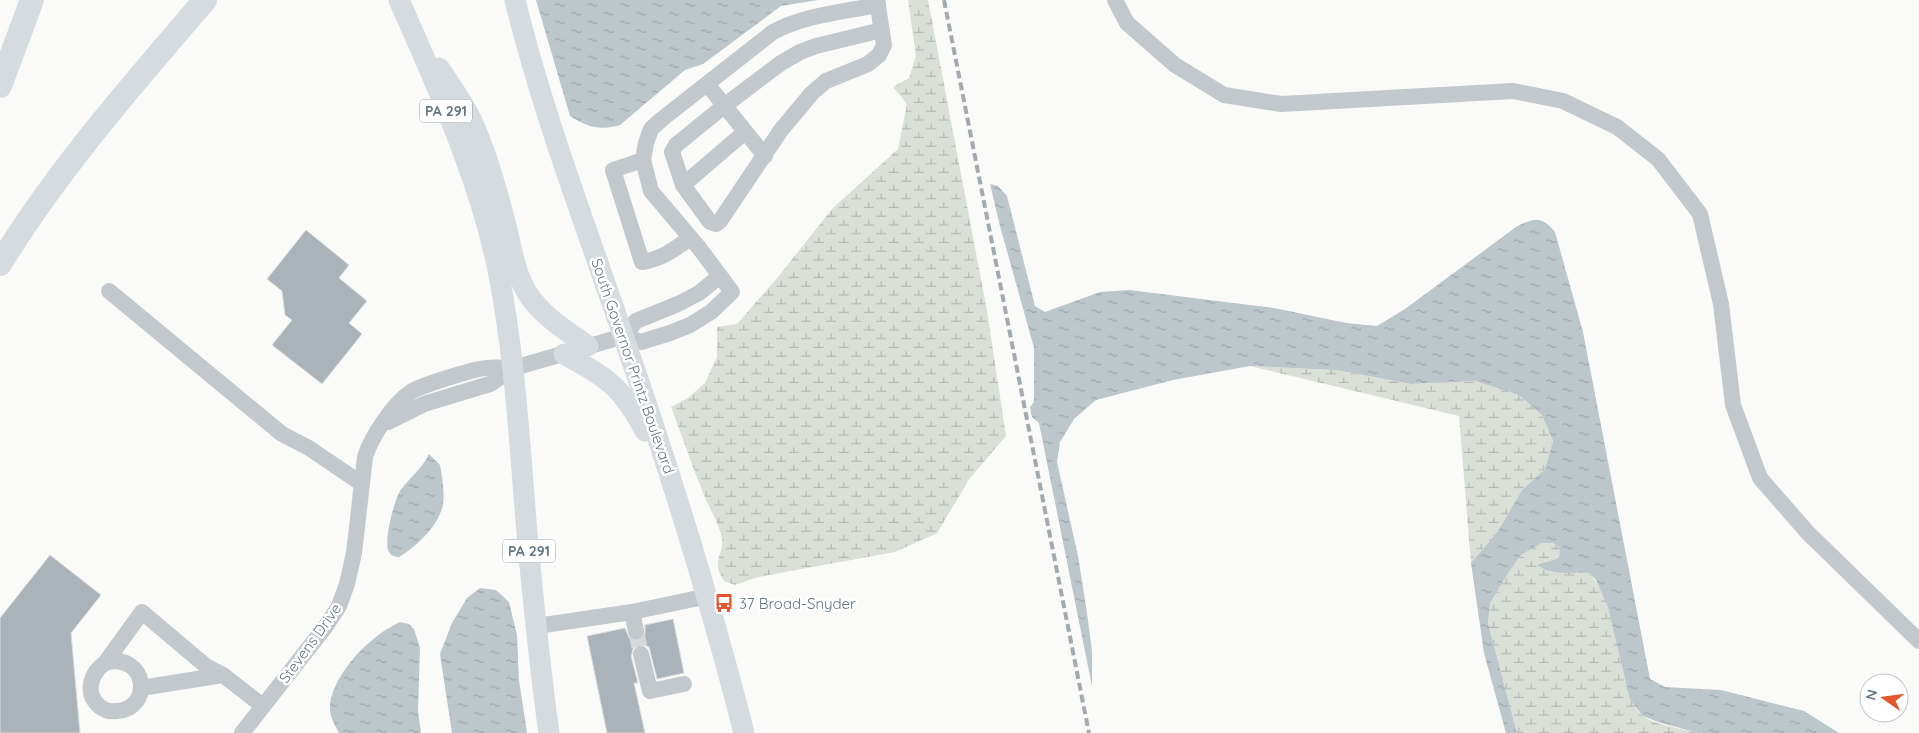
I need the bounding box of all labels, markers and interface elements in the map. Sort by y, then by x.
road number: PA 291 [420,100,472,122]
street label: South Governor Printz Boulevard [587,256,679,476]
road number: PA 291 [503,540,555,562]
bus stop icon: 37 Broad-Snyder [713,592,735,614]
place label: 37 Broad-Snyder [739,594,856,613]
street label: Stevens Drive [275,599,345,687]
north arrow [1859,673,1909,723]
text: N [1861,688,1881,702]

